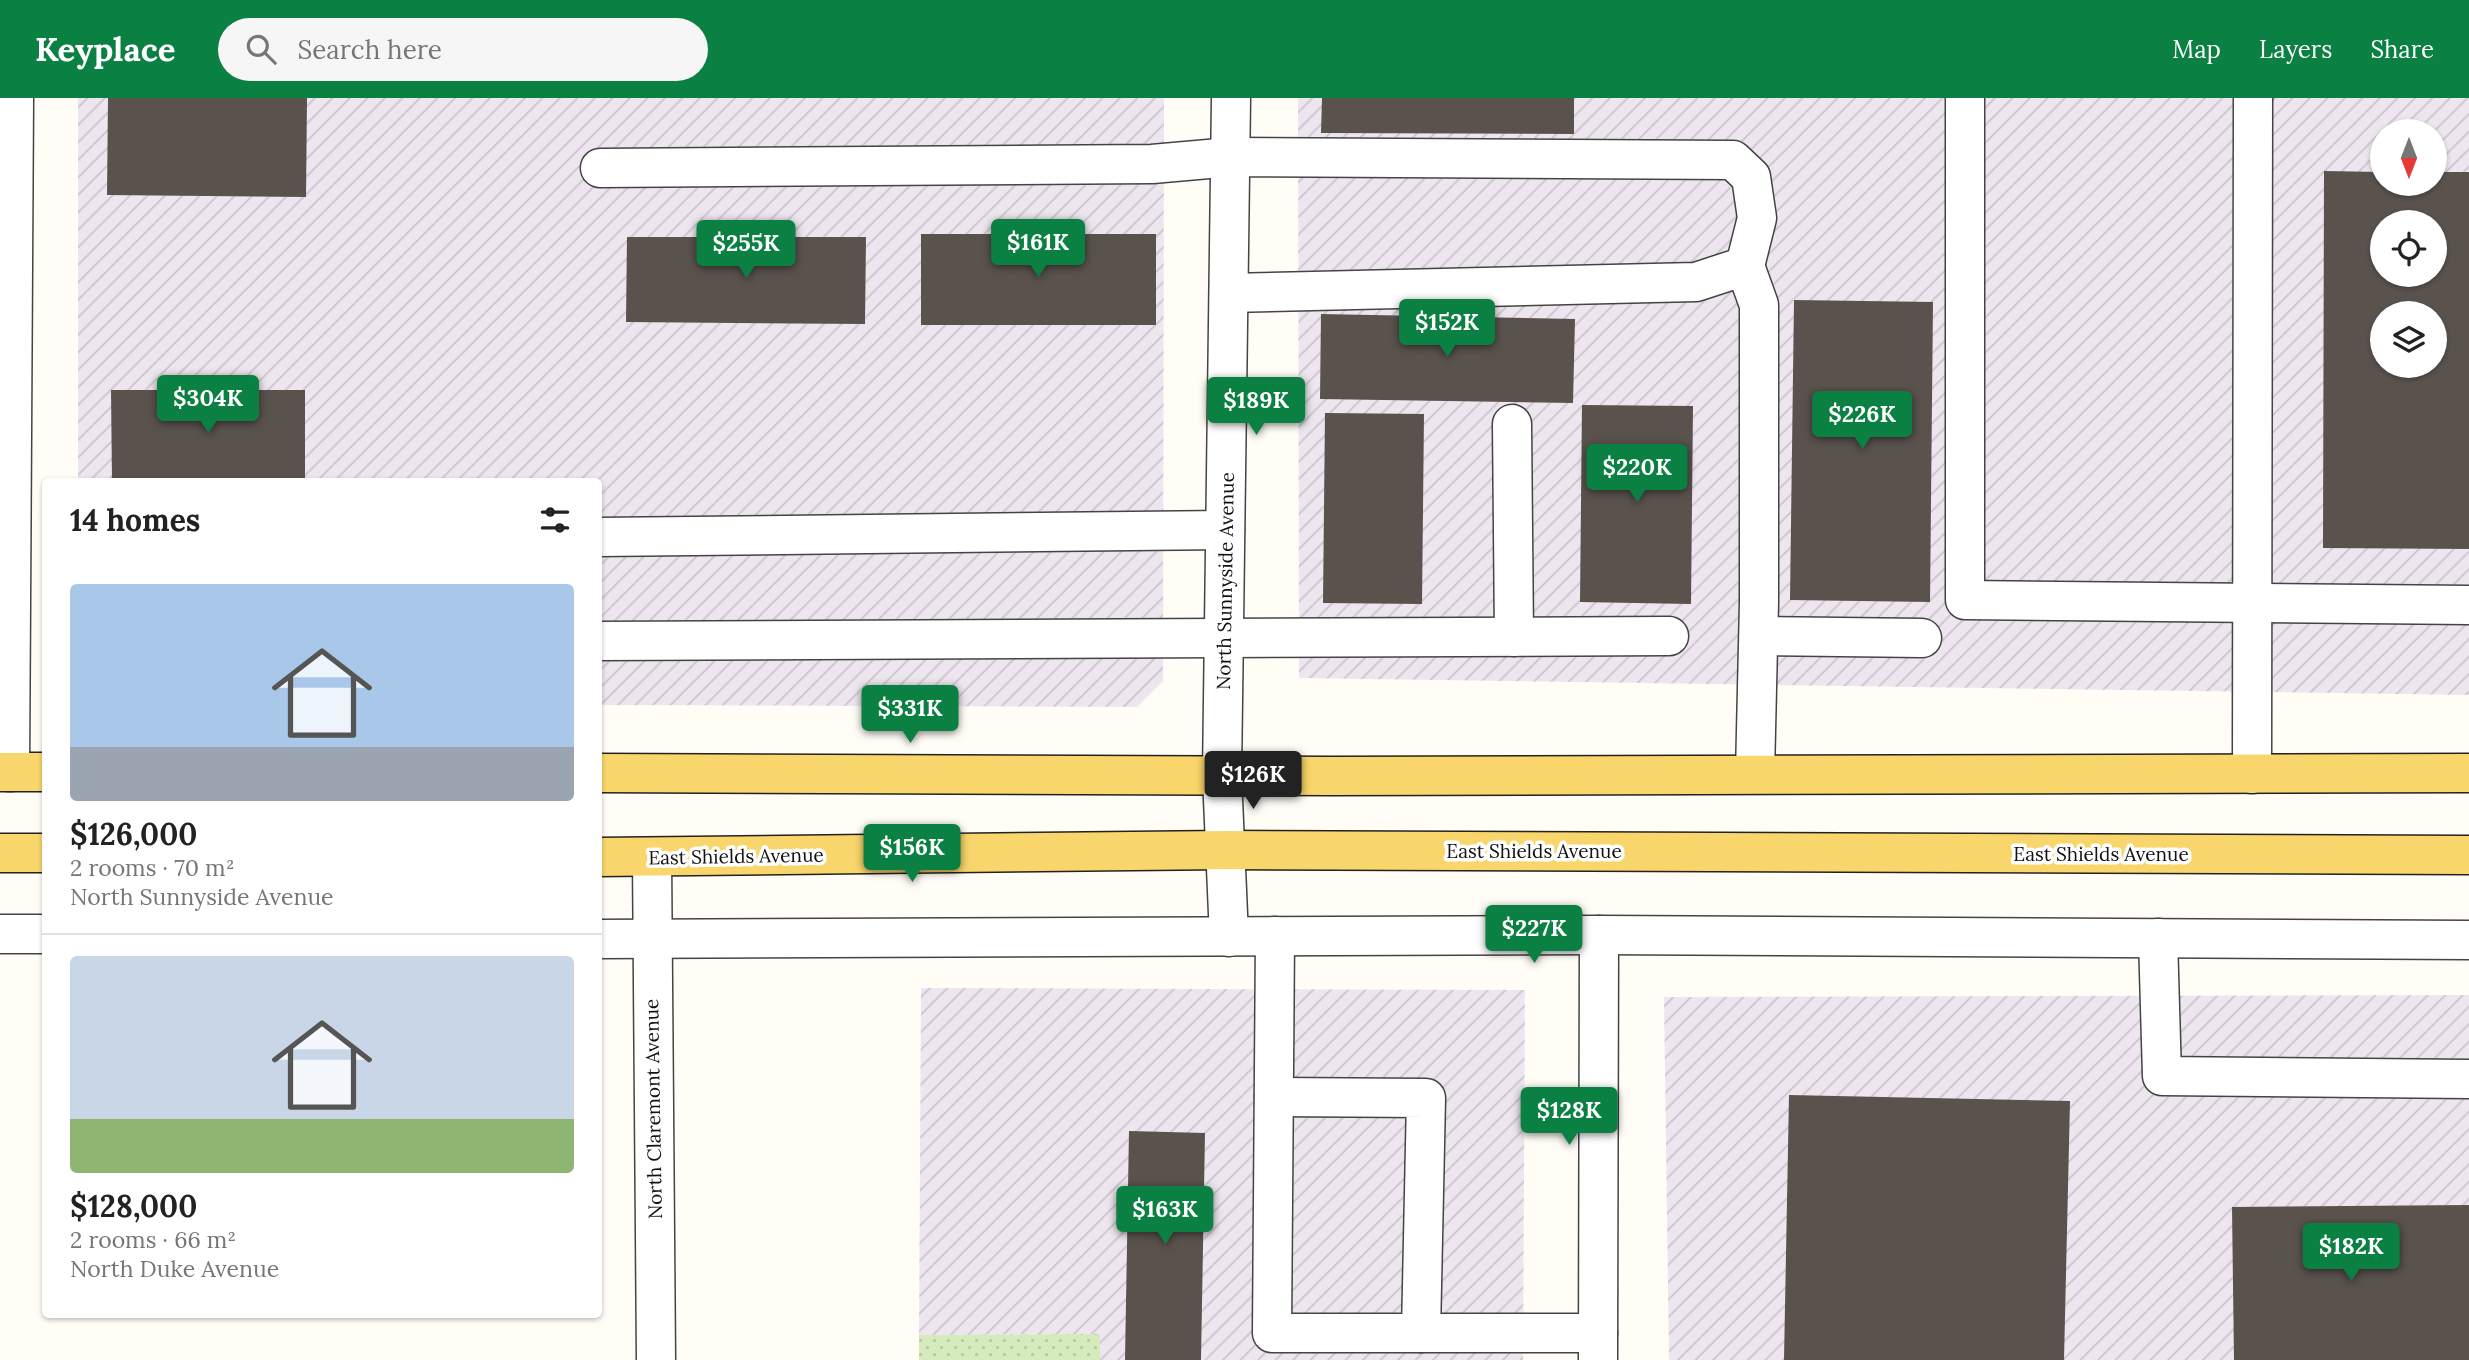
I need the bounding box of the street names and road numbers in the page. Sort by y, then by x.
street label: North Sunnyside Avenue [1211,472,1239,690]
street label: East Shields Avenue [1446,839,1622,863]
street label: East Shields Avenue [648,842,824,870]
street label: East Shields Avenue [2013,842,2189,866]
street label: North Claremont Avenue [639,999,667,1219]

